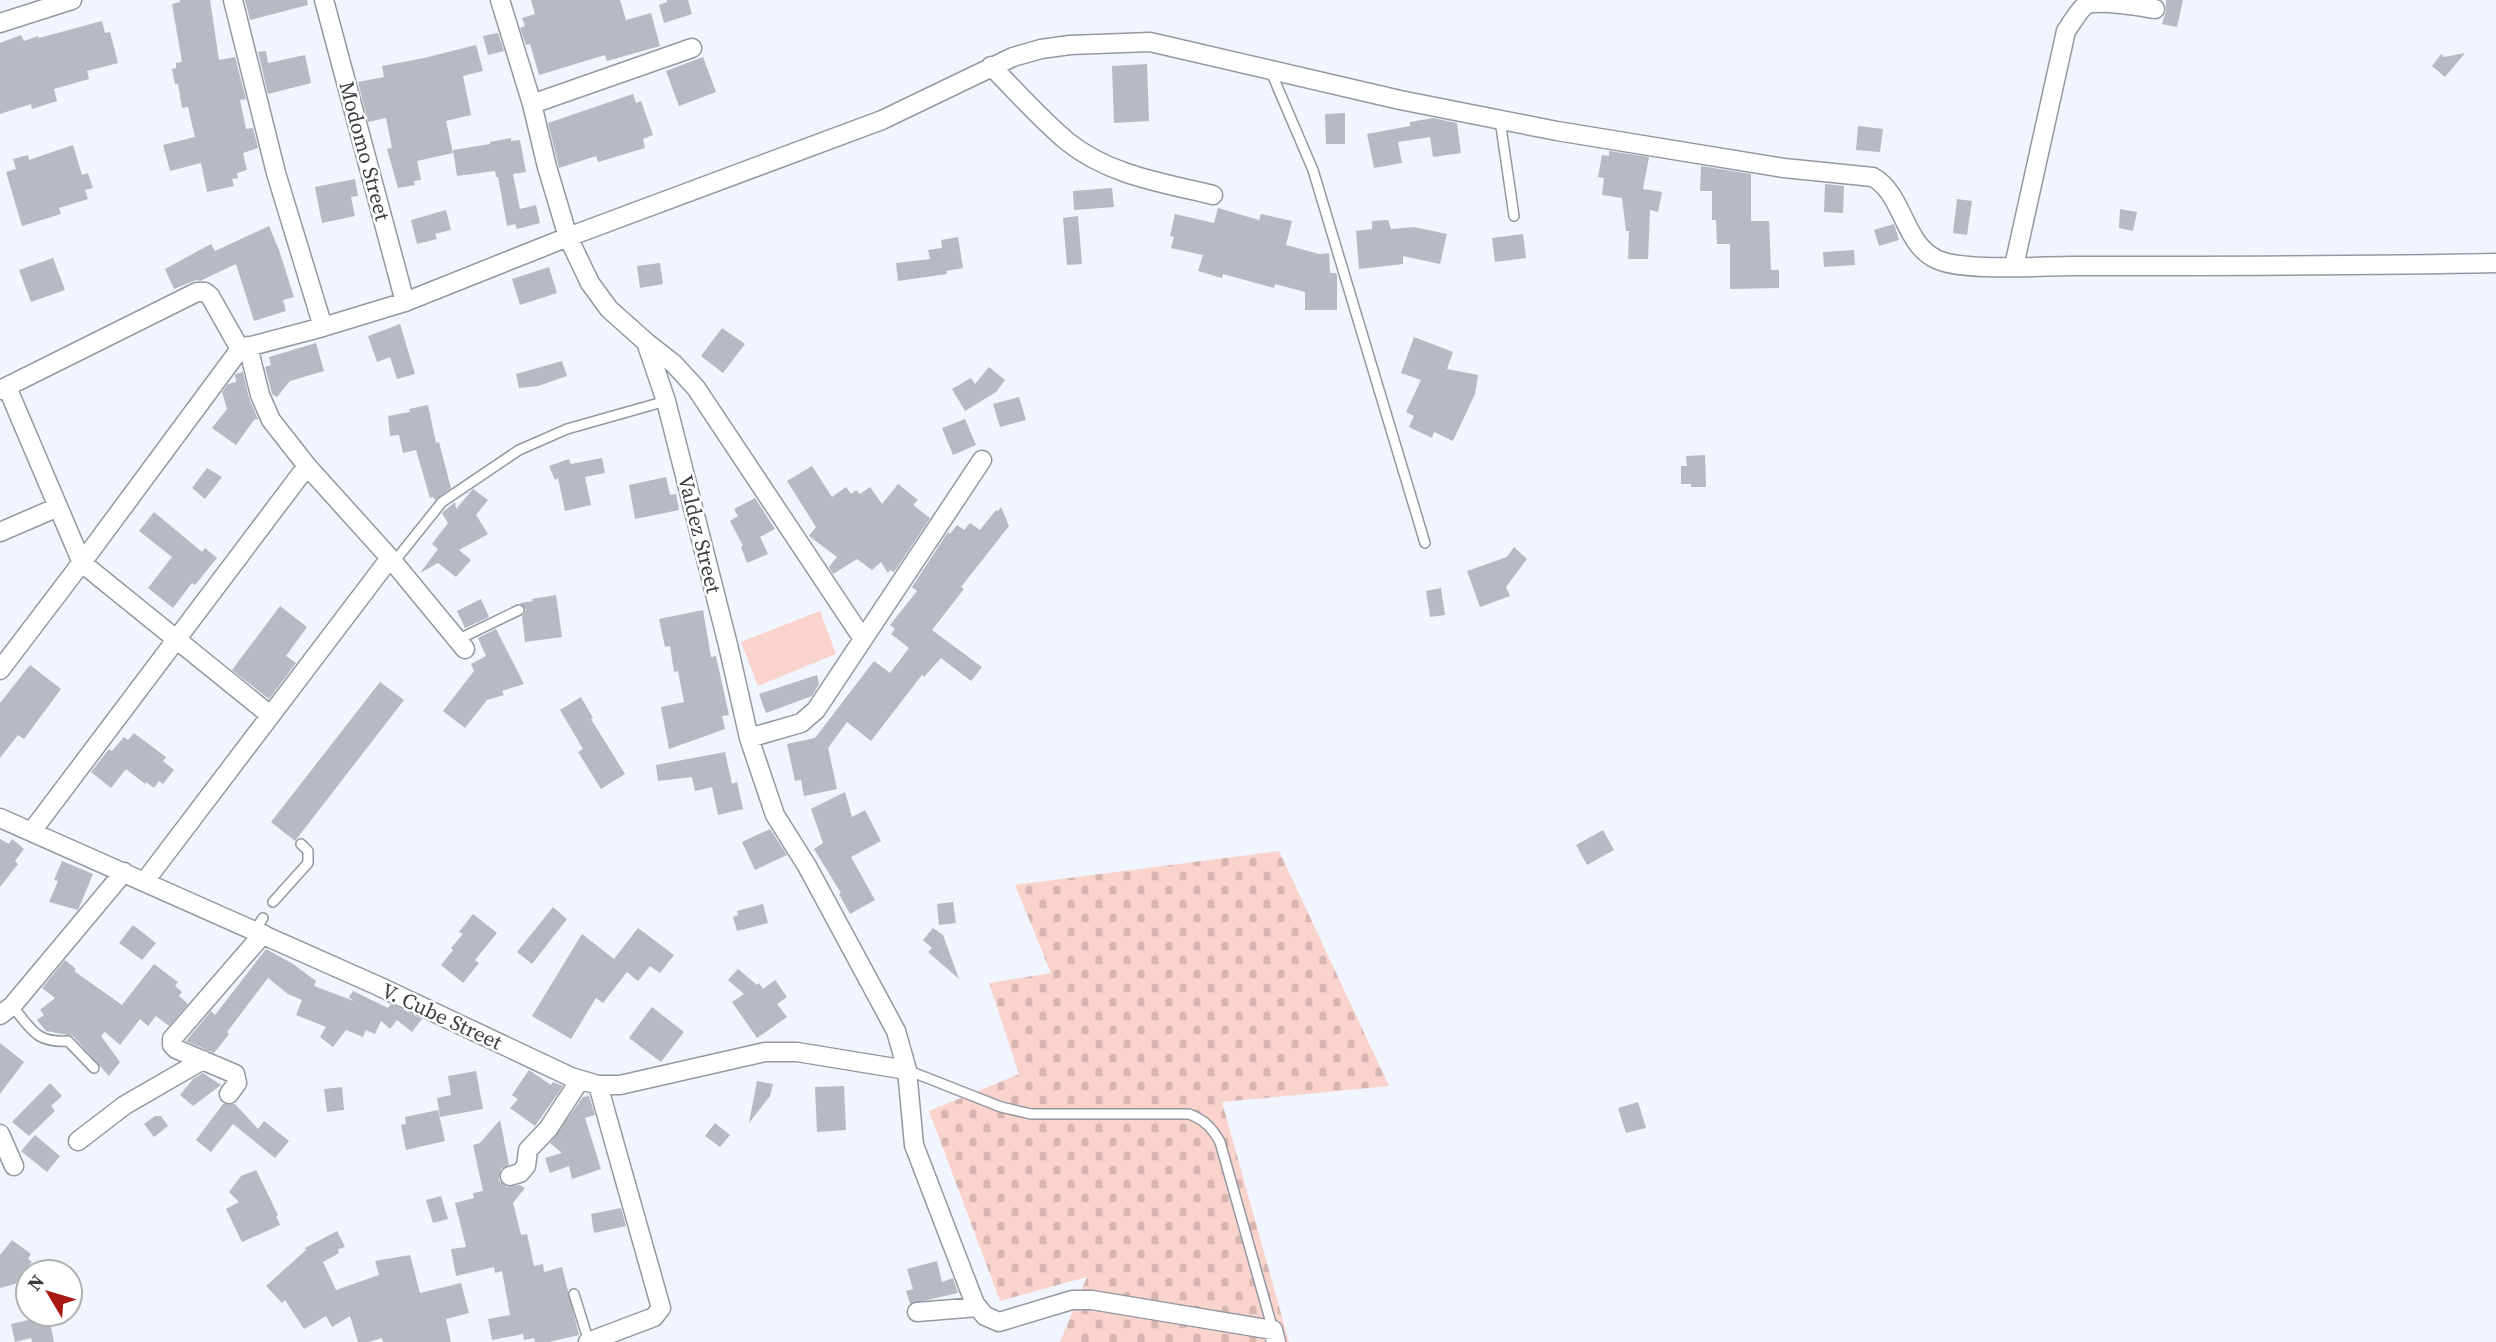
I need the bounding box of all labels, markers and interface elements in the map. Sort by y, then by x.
street label: Modomo Street [332,78,398,224]
street label: Valdez Street [671,472,729,596]
street label: V. Cube Street [377,975,507,1057]
north arrow [14,1258,84,1328]
text: N [21,1269,50,1296]

